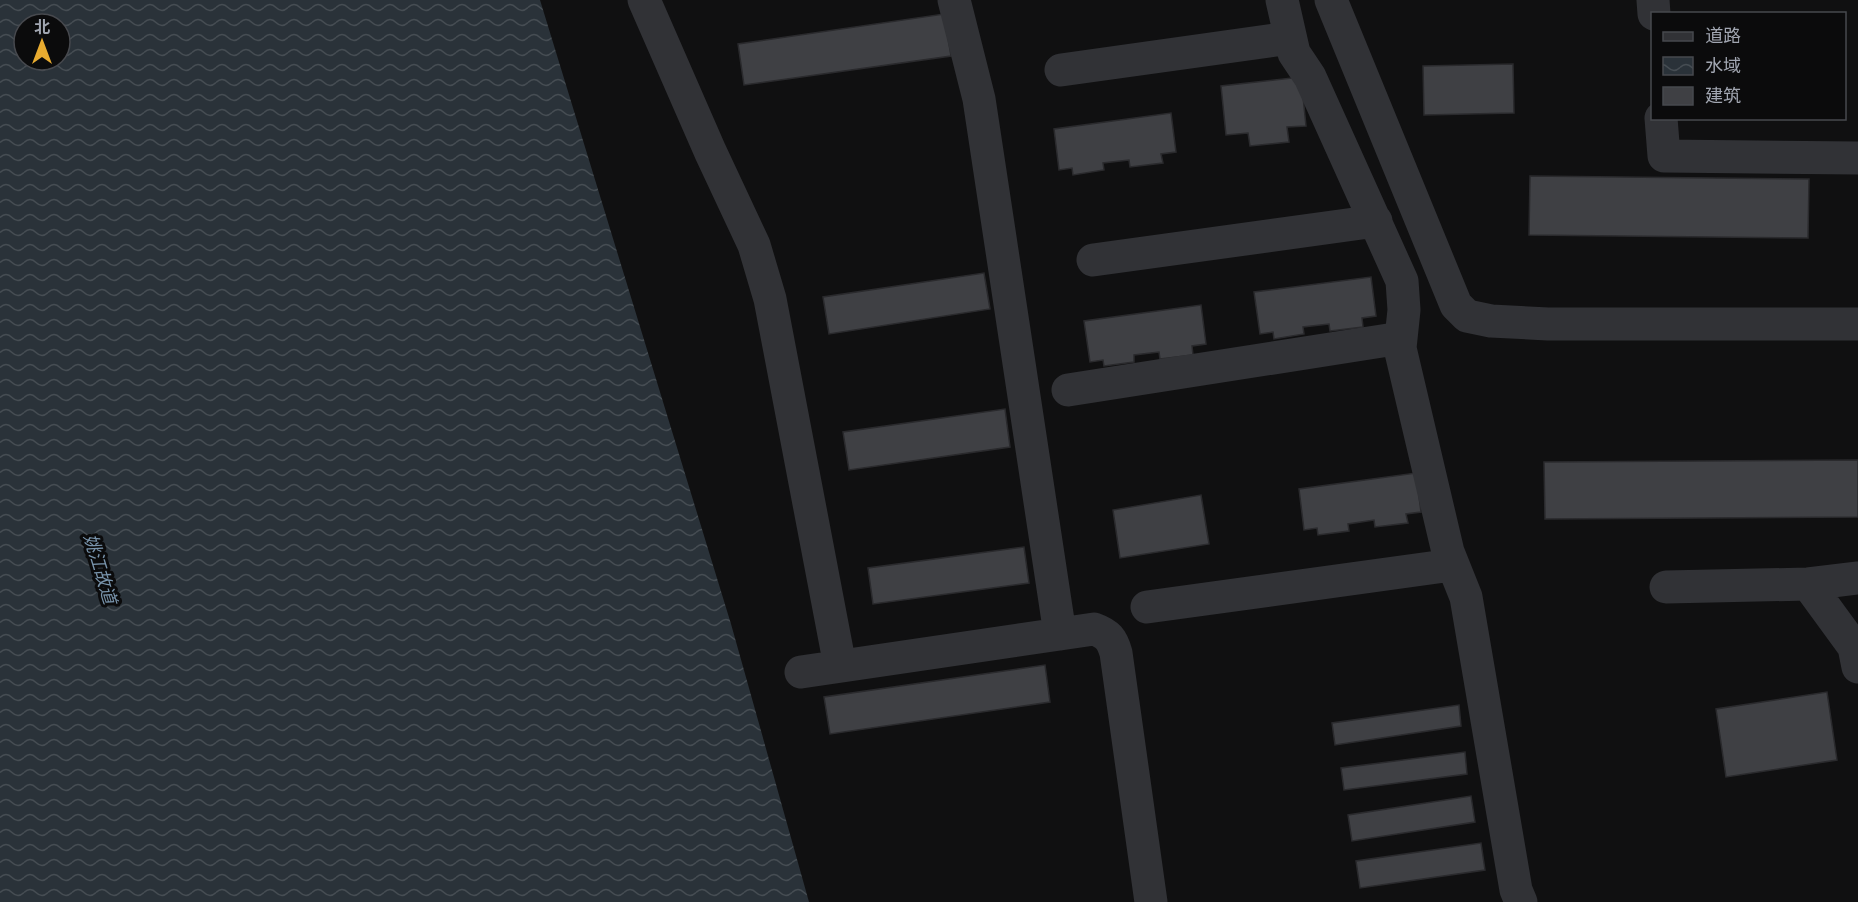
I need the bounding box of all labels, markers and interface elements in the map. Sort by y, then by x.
north arrow [12,12,72,72]
legend [1651,12,1846,120]
text: 北 [34,17,50,37]
text: 道路 [1705,24,1741,47]
text: 水域 [1705,54,1741,77]
text: 建筑 [1705,84,1741,107]
water label: 姚江故道 [79,531,123,610]

